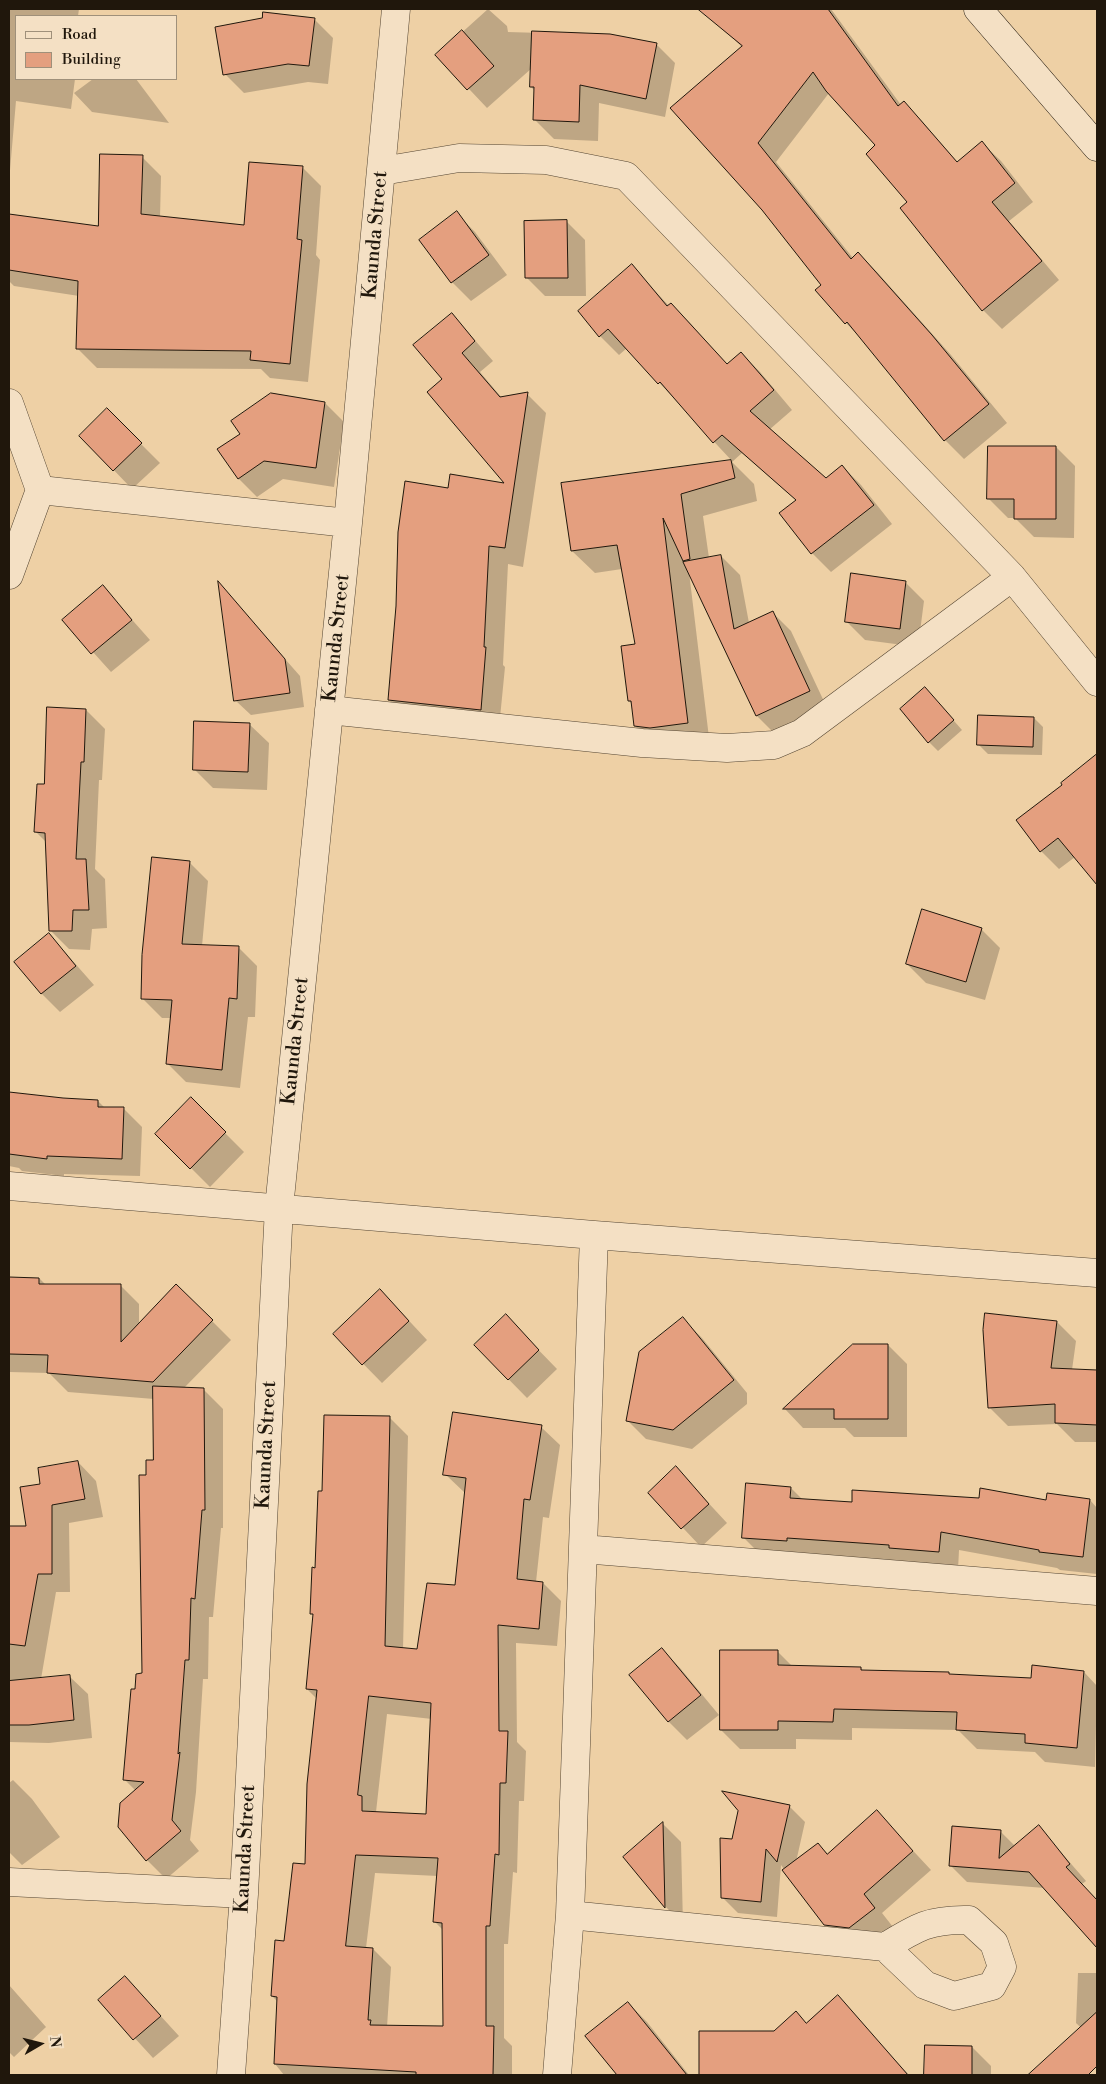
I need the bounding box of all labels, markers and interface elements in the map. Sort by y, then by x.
legend [15,15,178,80]
text: Road [62,25,97,44]
text: Building [62,50,121,69]
street label: Kaunda Street [358,170,394,300]
street label: Kaunda Street [318,573,356,703]
street label: Kaunda Street [277,976,315,1106]
street label: Kaunda Street [252,1380,282,1510]
street label: Kaunda Street [231,1784,261,1914]
north arrow [15,2019,65,2069]
text: N [45,2035,65,2049]

